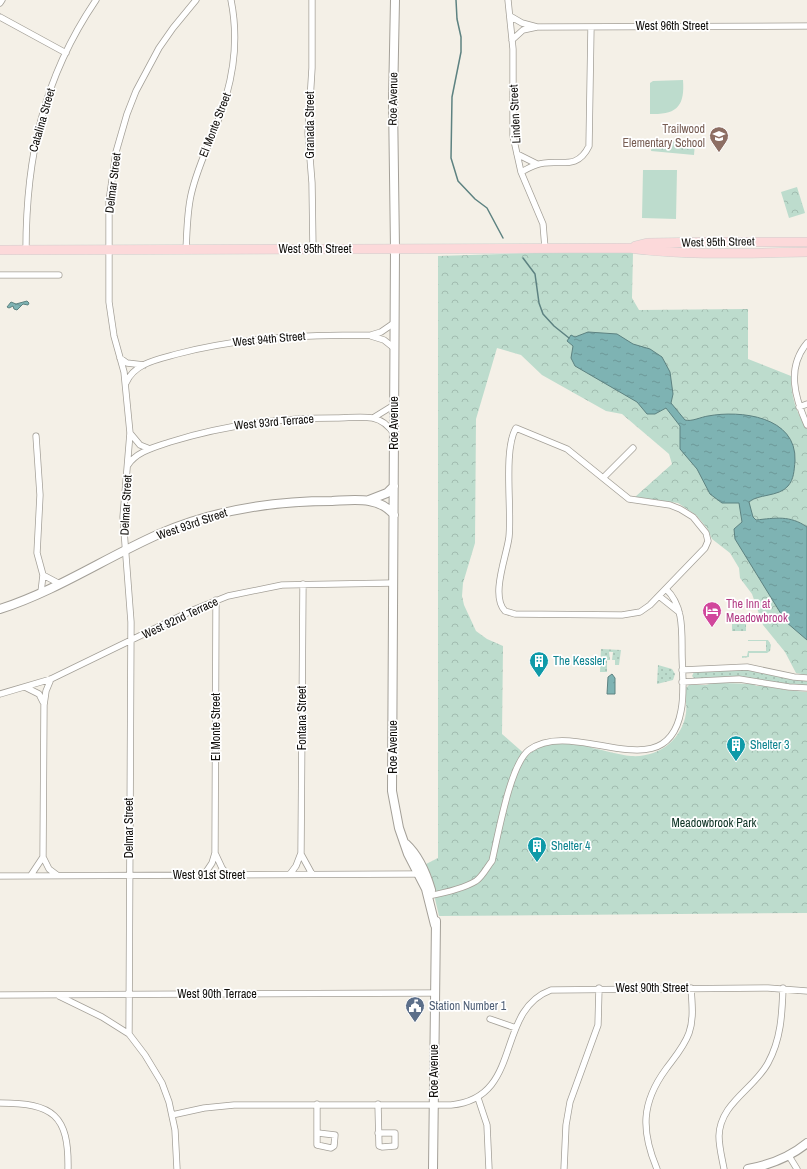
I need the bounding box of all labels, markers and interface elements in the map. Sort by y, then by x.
street label: West 96th Street [635,18,709,34]
street label: Roe Avenue [385,72,401,126]
street label: Linden Street [505,84,525,144]
street label: Catalina Street [25,86,59,154]
street label: El Monte Street [195,90,235,160]
street label: Granada Street [302,91,318,159]
place label: Trailwood Elementary School [622,121,705,151]
school or university icon: Trailwood Elementary School [708,125,730,153]
street label: Delmar Street [101,152,125,214]
street label: West 95th Street [681,233,755,251]
street label: West 95th Street [278,241,352,257]
street label: West 94th Street [232,328,306,350]
street label: Roe Avenue [386,396,402,450]
street label: West 93rd Terrace [233,411,315,433]
street label: Delmar Street [116,474,136,536]
street label: West 93rd Street [155,504,230,544]
street label: West 92nd Terrace [139,593,221,643]
place label: The Inn at Meadowbrook [726,596,788,626]
hotel icon: The Inn at Meadowbrook [701,600,723,628]
building icon: The Kessler [528,650,550,678]
place label: The Kessler [553,653,606,669]
street label: Fontana Street [294,685,310,750]
street label: El Monte Street [208,693,224,761]
street label: Roe Avenue [385,720,401,774]
building icon: Shelter 3 [725,734,747,762]
place label: Shelter 3 [750,737,789,753]
street label: Delmar Street [121,797,137,858]
park label: Meadowbrook Park [672,815,756,831]
building icon: Shelter 4 [526,835,548,863]
place label: Shelter 4 [551,838,591,854]
street label: West 91st Street [173,867,246,883]
street label: West 90th Street [615,980,689,996]
street label: West 90th Terrace [177,986,257,1002]
public building icon: Station Number 1 [404,995,426,1023]
place label: Station Number 1 [429,998,507,1014]
street label: Roe Avenue [426,1044,442,1098]

